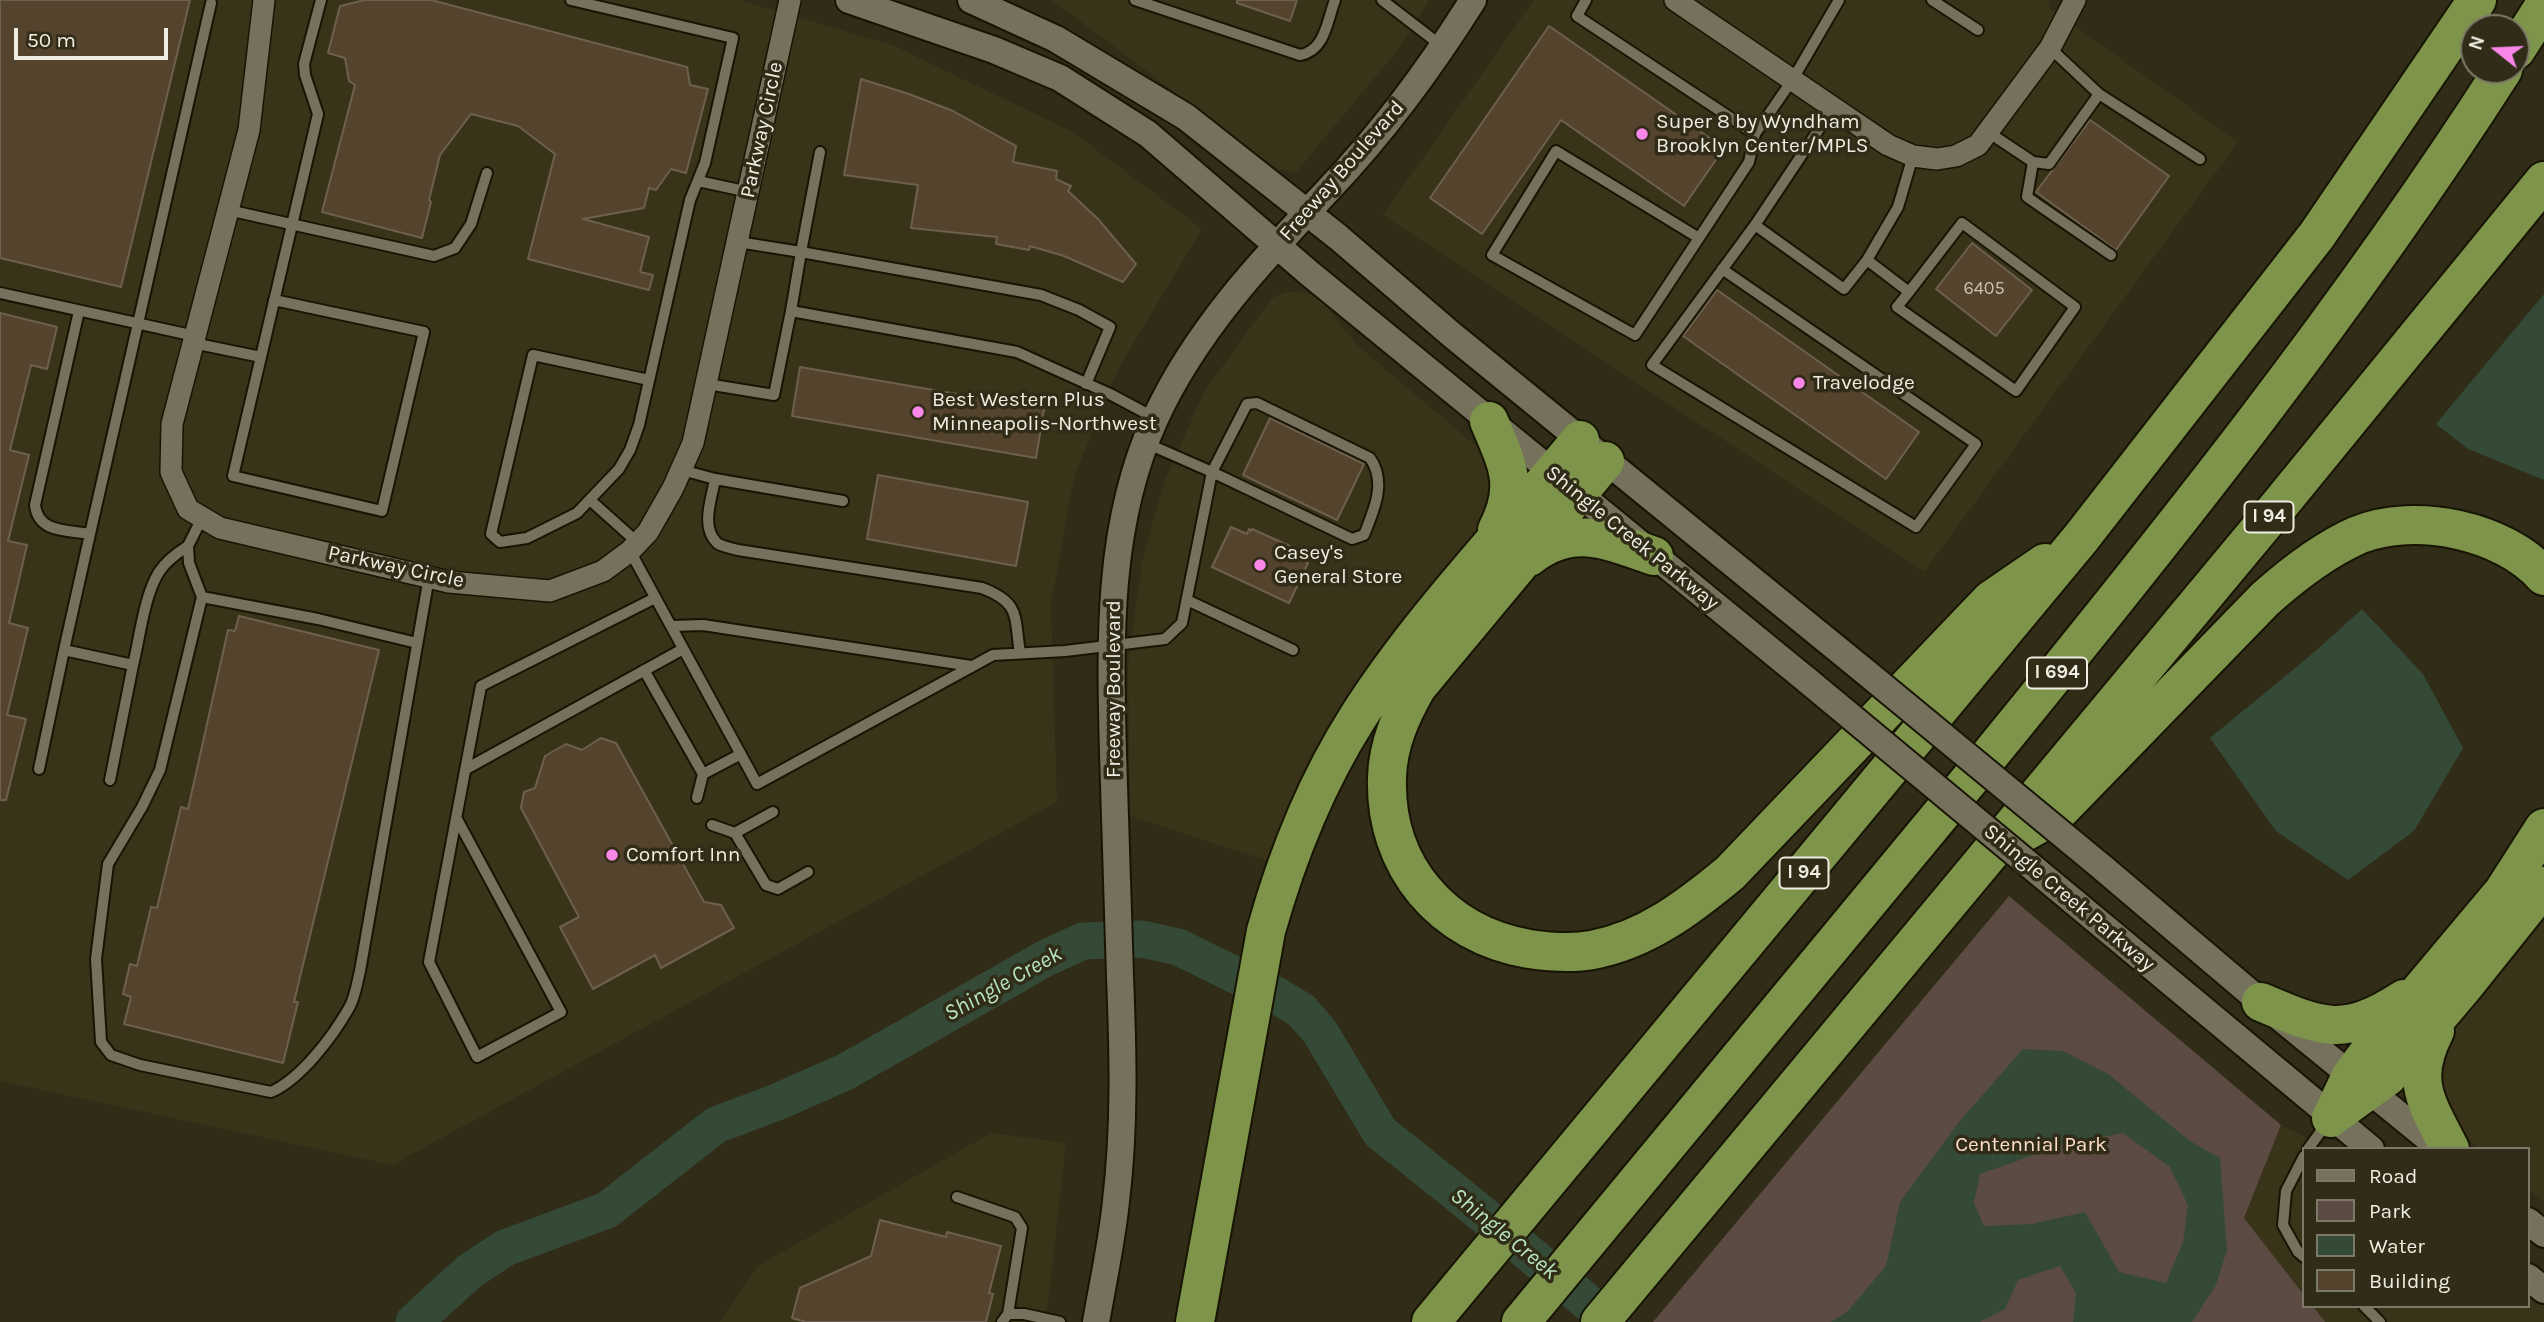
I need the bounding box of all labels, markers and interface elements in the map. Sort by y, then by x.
scale bar [18,14,172,58]
north arrow [2460,14,2530,84]
text: 50 m [27,28,76,52]
text: N [2464,33,2489,53]
street label: Parkway Circle [735,60,789,200]
street label: Freeway Boulevard [1274,96,1410,246]
place label: Super 8 by Wyndham Brooklyn Center/MPLS [1656,109,1868,159]
marker: Super 8 by Wyndham Brooklyn Center/MPLS [1634,126,1650,142]
house number: 6405 [1963,278,2005,300]
place label: Travelodge [1813,370,1915,396]
marker: Travelodge [1791,375,1807,391]
place label: Best Western Plus Minneapolis-Northwest [932,387,1157,437]
marker: Best Western Plus Minneapolis-Northwest [910,404,926,420]
street label: Shingle Creek Parkway [1540,460,1724,616]
road number: I 94 [2244,502,2294,532]
street label: Parkway Circle [326,540,466,594]
place label: Casey's General Store [1274,540,1402,590]
marker: Casey's General Store [1252,557,1268,573]
street label: Freeway Boulevard [1101,600,1127,778]
road number: I 694 [2027,658,2087,688]
street label: Shingle Creek Parkway [1978,819,2160,977]
place label: Comfort Inn [626,842,740,868]
marker: Comfort Inn [604,847,620,863]
road number: I 94 [1780,858,1828,888]
water label: Shingle Creek [939,940,1067,1028]
park label: Centennial Park [1955,1132,2107,1158]
legend [2302,1147,2530,1308]
text: Road [2369,1164,2417,1188]
water label: Shingle Creek [1445,1182,1563,1286]
text: Park [2369,1199,2412,1223]
text: Water [2369,1234,2425,1258]
text: Building [2369,1269,2450,1293]

